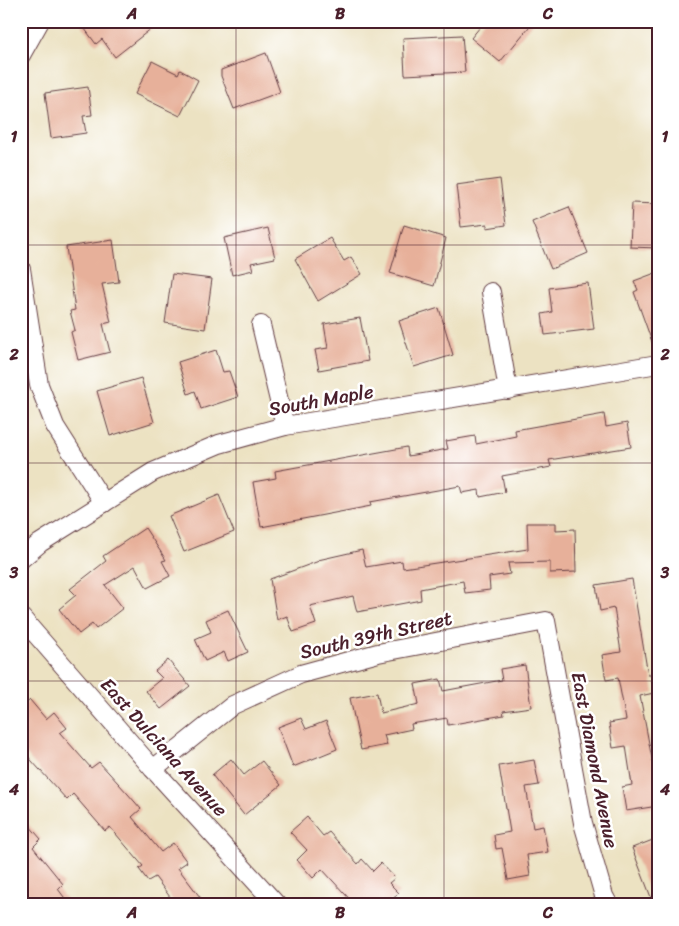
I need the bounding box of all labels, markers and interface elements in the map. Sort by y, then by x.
text: A [126,0,137,28]
text: B [335,0,346,28]
text: C [542,0,554,28]
text: 1 [11,122,18,151]
text: 1 [662,122,669,151]
text: 2 [8,340,19,369]
text: 2 [659,340,670,369]
street label: South Maple [266,375,376,425]
text: 3 [9,558,19,587]
text: 3 [660,558,670,587]
street label: South 39th Street [297,601,455,669]
street label: East Diamond Avenue [562,669,628,851]
street label: East Dulciana Avenue [92,670,236,825]
text: 4 [8,775,19,804]
text: 4 [659,775,670,804]
text: A [126,898,137,926]
text: B [335,898,346,926]
text: C [542,898,554,926]

